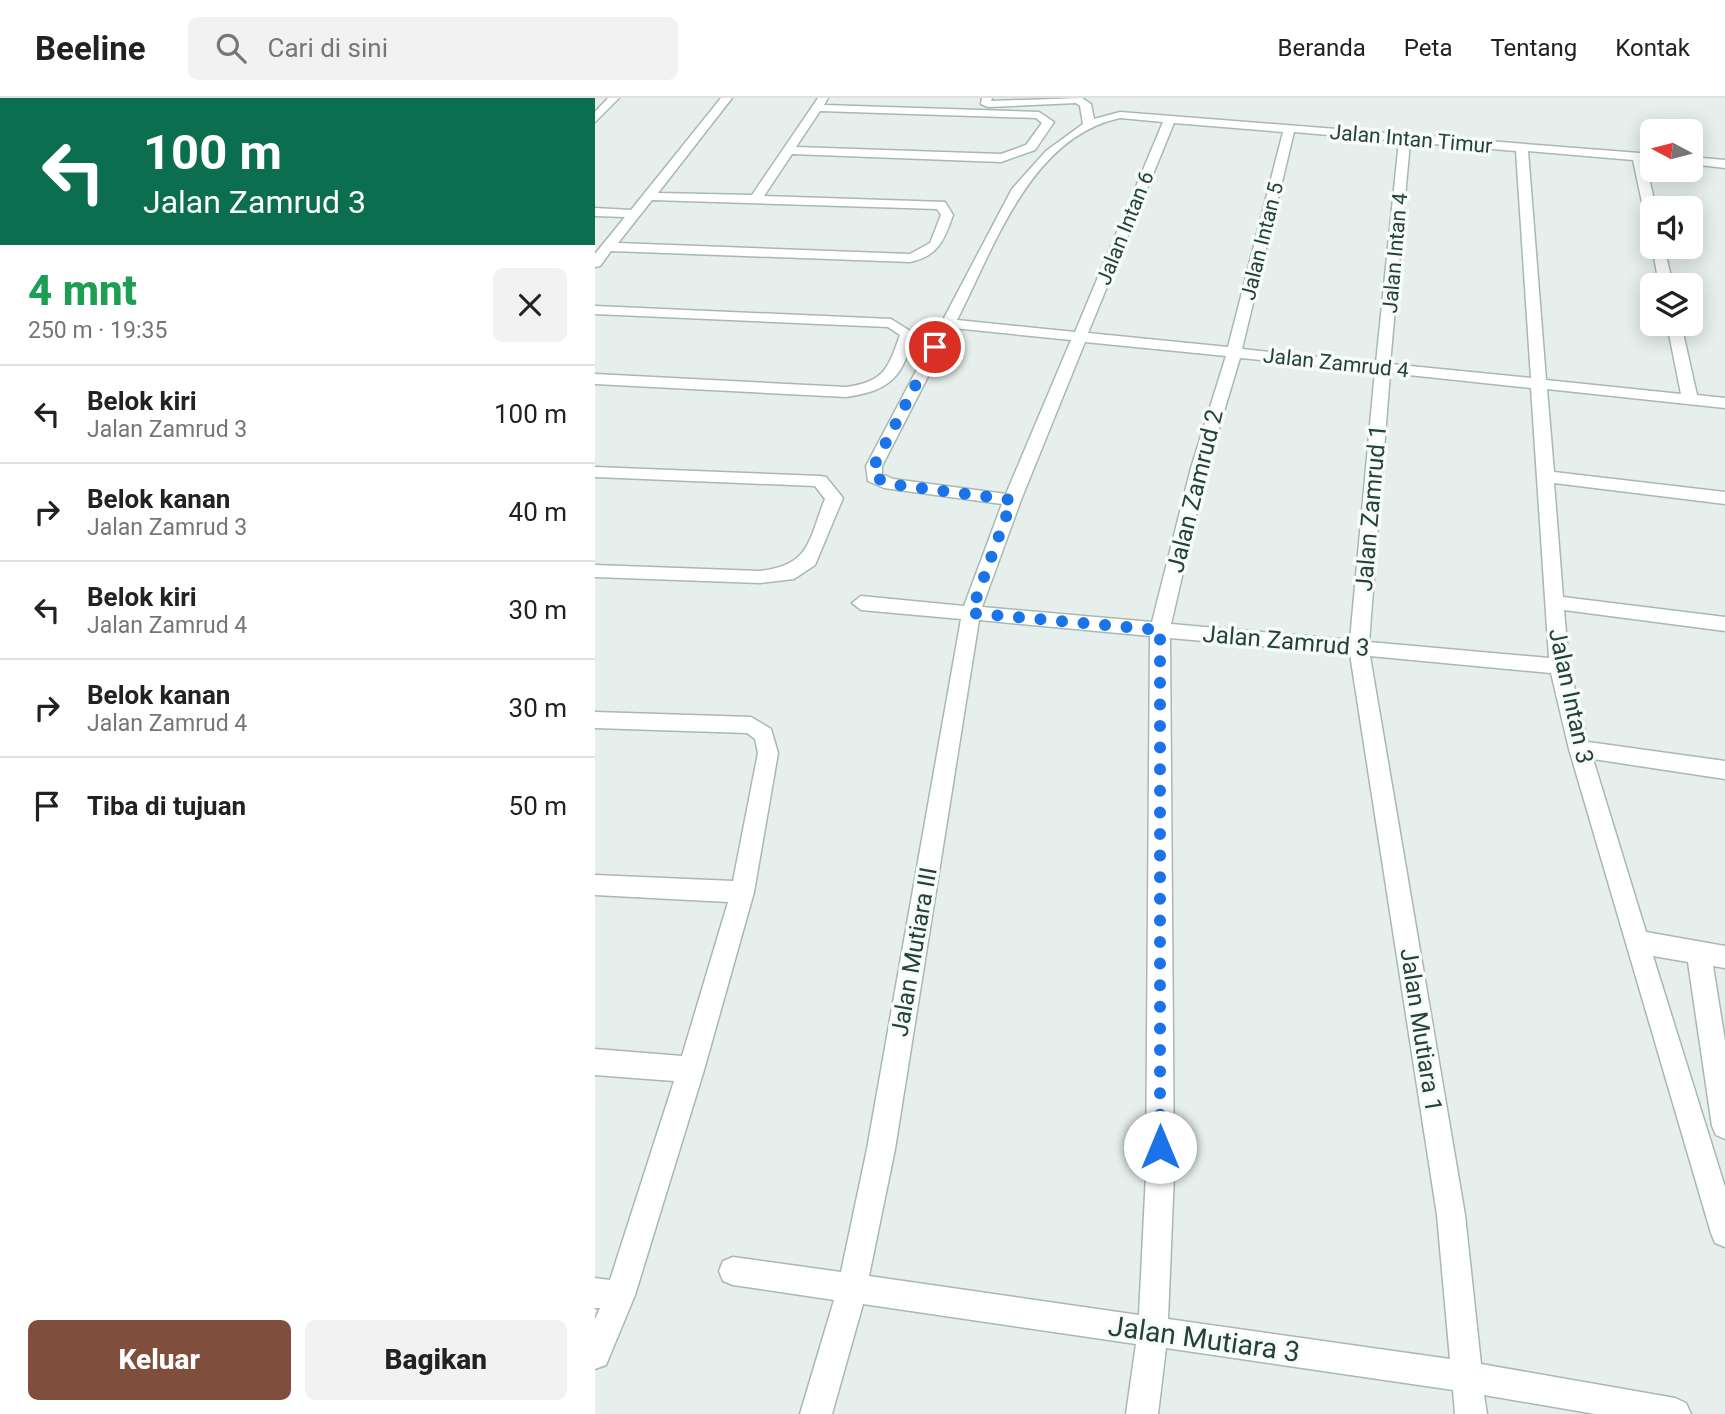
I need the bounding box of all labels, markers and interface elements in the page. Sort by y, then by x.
search box [188,17,678,80]
text: Beeline [35,29,146,68]
icon: search [212,29,250,67]
text: Cari di sini [268,33,388,63]
text: Beranda [1278,34,1366,62]
text: Peta [1404,34,1452,62]
text: Tentang [1490,34,1577,62]
text: Kontak [1615,34,1690,62]
north arrow [1640,119,1703,182]
map controls [1640,119,1703,336]
street label: Jalan Intan Timur [1329,120,1493,158]
text: 100 m [143,124,282,181]
icon: left [28,126,119,217]
street label: Jalan Intan 6 [1091,168,1159,288]
street label: Jalan Intan 5 [1236,180,1288,302]
text: Jalan Zamrud 3 [143,183,366,221]
street label: Jalan Intan 4 [1378,192,1412,314]
button: sound [1640,196,1703,259]
text: 4 mnt [28,266,137,315]
button: close [493,268,567,342]
button: layers [1640,273,1703,336]
text: 250 m · 19:35 [28,317,167,344]
pin [905,317,965,377]
icon: arrive [916,328,954,366]
street label: Jalan Zamrud 4 [1262,343,1410,383]
text: Belok kiri [87,386,197,416]
icon: left [28,395,66,433]
text: 100 m [494,399,567,429]
street label: Jalan Zamrud 2 [1161,406,1229,576]
text: Jalan Zamrud 3 [87,416,247,443]
street label: Jalan Zamrud 1 [1350,423,1392,593]
text: Belok kanan [87,484,230,514]
icon: right [28,493,66,531]
text: 40 m [509,497,567,527]
text: Jalan Zamrud 3 [87,514,247,541]
text: Belok kiri [87,582,197,612]
icon: left [28,591,66,629]
text: 30 m [509,595,567,625]
text: Jalan Zamrud 4 [87,612,247,639]
street label: Jalan Zamrud 3 [1201,620,1371,662]
street label: Jalan Intan 3 [1543,626,1599,766]
text: Belok kanan [87,680,230,710]
icon: right [28,689,66,727]
text: 30 m [509,693,567,723]
text: Jalan Zamrud 4 [87,710,247,737]
icon: arrive [28,787,66,825]
text: Tiba di tujuan [87,791,246,821]
text: 50 m [509,791,567,821]
street label: Jalan Mutiara III [885,865,943,1039]
street label: Jalan Mutiara 1 [1394,946,1448,1114]
position arrow [1123,1110,1197,1184]
street label: Jalan Mutiara 3 [1106,1309,1302,1369]
button: Keluar [28,1320,291,1400]
button: Bagikan [305,1320,567,1400]

